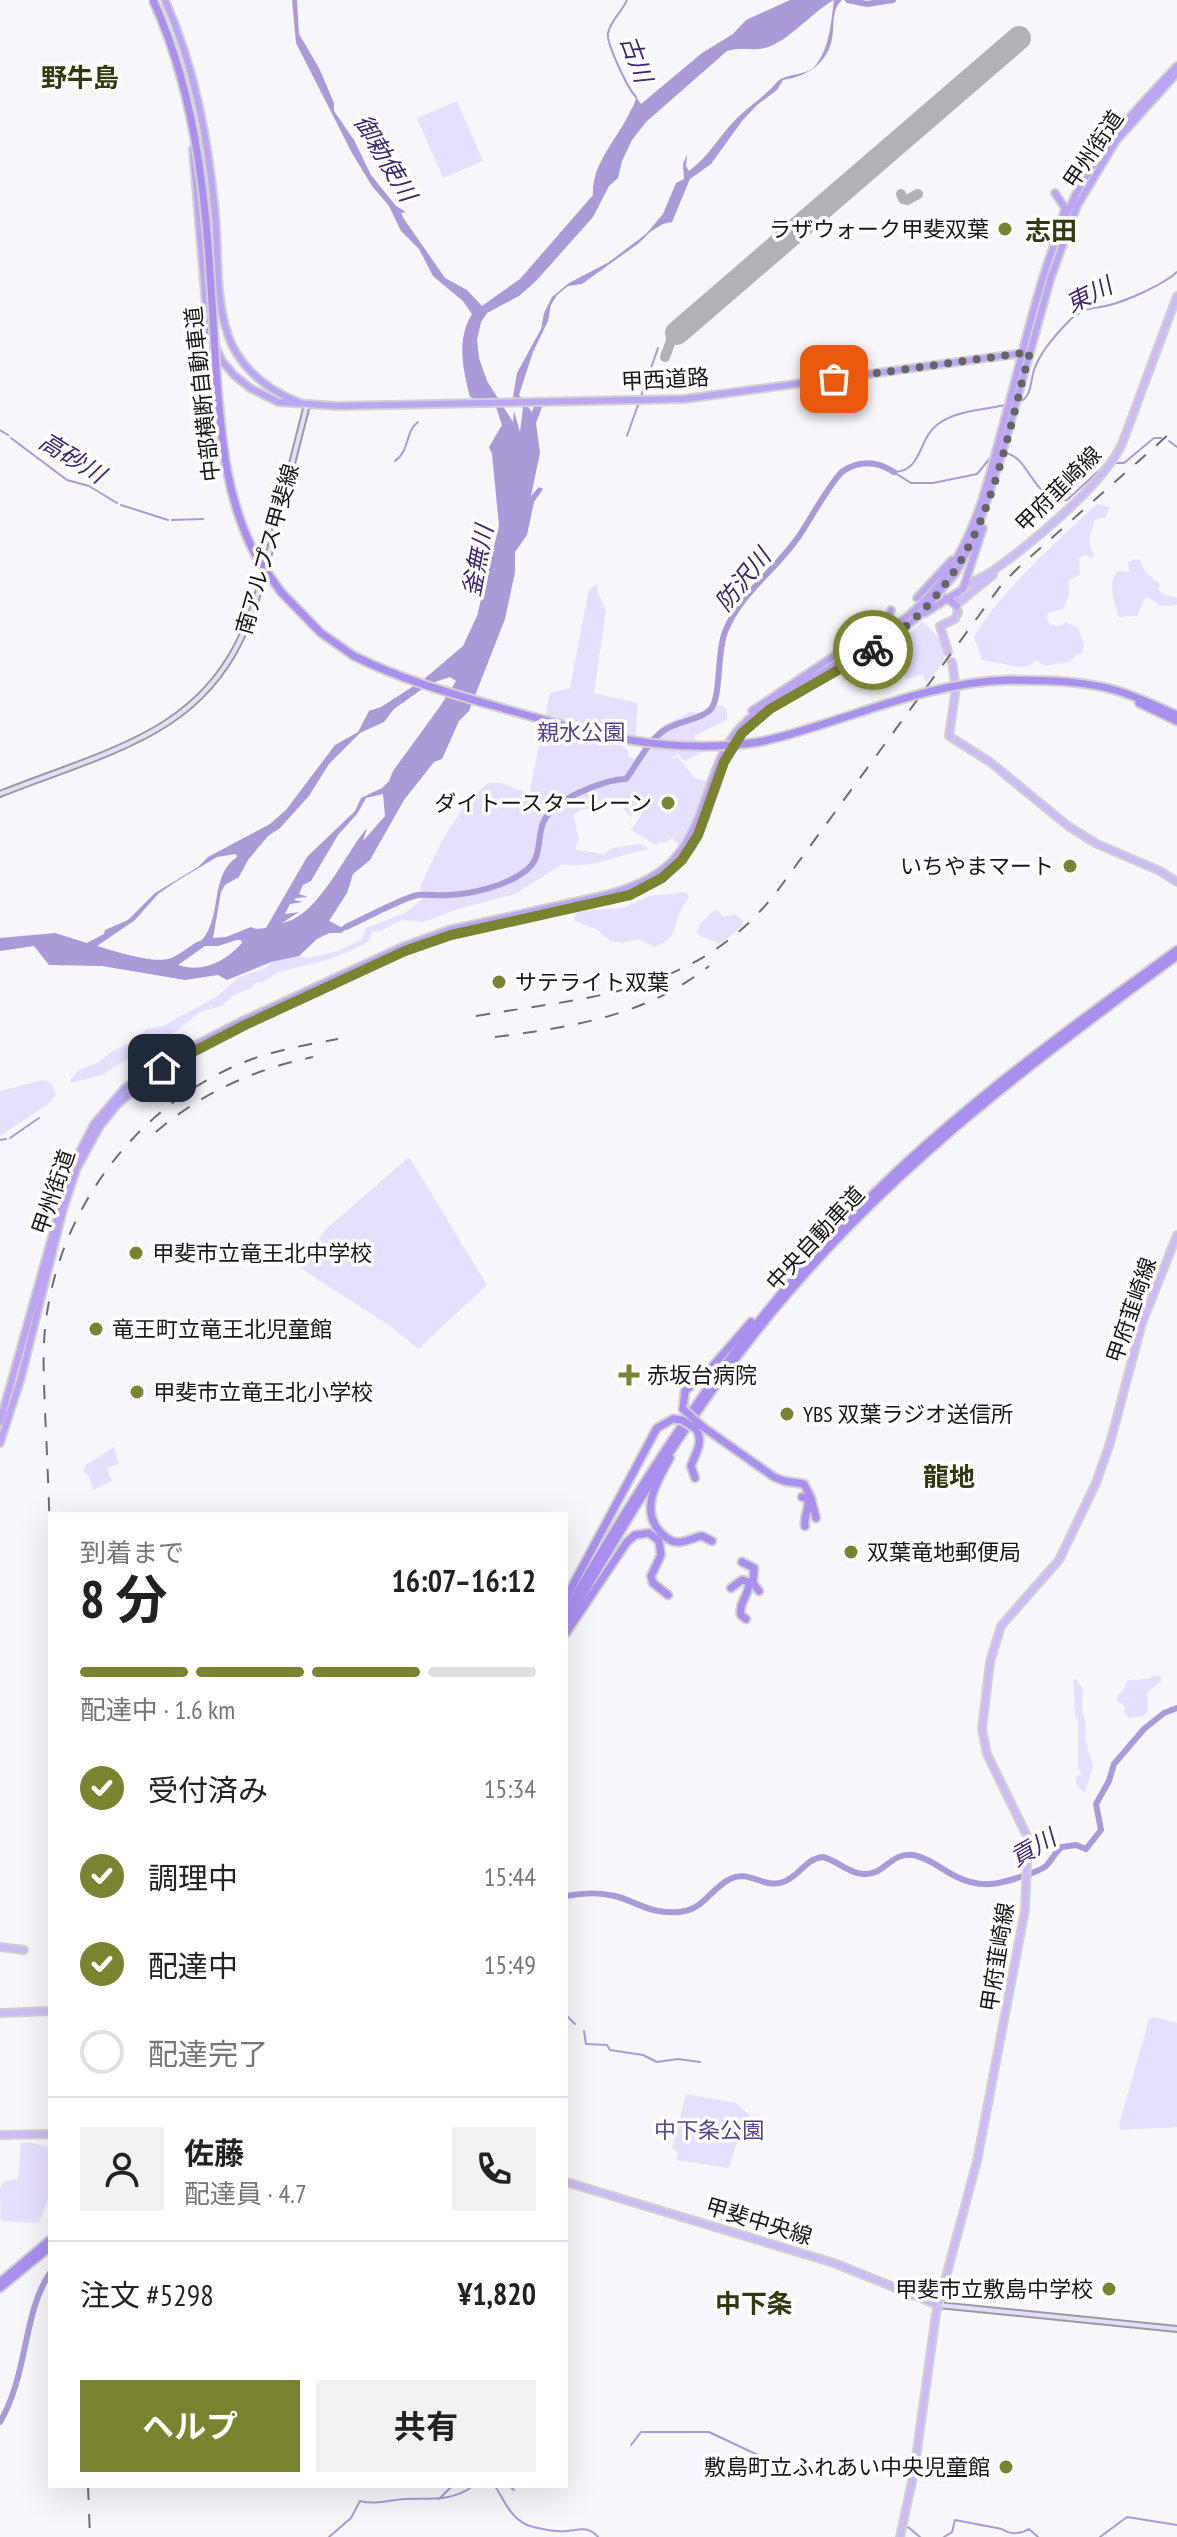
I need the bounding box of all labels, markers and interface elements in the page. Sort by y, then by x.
water label: 古川 [614,31,660,90]
district label: 野牛島 [41,61,119,94]
street label: 甲州街道 [1057,105,1129,193]
water label: 御勅使川 [347,109,425,209]
district label: 志田 [1025,214,1077,247]
place label: ラザウォーク甲斐双葉 [769,215,989,243]
marker: ラザウォーク甲斐双葉 [996,220,1014,238]
water label: 東川 [1060,268,1120,319]
street label: 中部横断自動車道 [179,305,225,483]
pin [800,345,868,413]
icon: bag [812,357,856,401]
street label: 甲西道路 [620,363,710,395]
water label: 高砂川 [34,425,114,491]
street label: 甲府韮崎線 [1009,440,1107,538]
street label: 南アルプス甲斐線 [229,461,305,637]
water label: 釜無川 [455,520,500,599]
water label: 防沢川 [708,540,779,617]
courier [833,610,913,690]
icon: bike [851,628,895,672]
park label: 親水公園 [537,718,625,746]
place label: ダイトースターレーン [434,789,652,817]
marker: ダイトースターレーン [659,794,677,812]
place label: いちやまマート [900,852,1054,880]
marker: いちやまマート [1061,857,1079,875]
place label: サテライト双葉 [515,968,669,996]
marker: サテライト双葉 [490,973,508,991]
pin [128,1034,196,1102]
icon: home [140,1046,184,1090]
street label: 甲州街道 [25,1146,81,1238]
street label: 中央自動車道 [760,1180,870,1296]
place label: 甲斐市立竜王北中学校 [152,1239,372,1267]
marker: 甲斐市立竜王北中学校 [127,1244,145,1262]
street label: 甲府韮崎線 [1100,1253,1162,1367]
place label: 竜王町立竜王北児童館 [112,1315,332,1343]
marker: 竜王町立竜王北児童館 [87,1320,105,1338]
place label: 赤坂台病院 [647,1361,757,1389]
marker: 赤坂台病院 [618,1364,640,1386]
place label: 甲斐市立竜王北小学校 [153,1378,373,1406]
marker: 甲斐市立竜王北小学校 [128,1383,146,1401]
place label: YBS 双葉ラジオ送信所 [803,1400,1013,1428]
marker: YBS 双葉ラジオ送信所 [778,1405,796,1423]
district label: 龍地 [923,1460,975,1493]
text: 到着まで [80,1536,184,1569]
place label: 双葉竜地郵便局 [867,1538,1021,1566]
marker: 双葉竜地郵便局 [842,1543,860,1561]
text: 16:07–16:12 [392,1561,536,1600]
text: 8 分 [80,1565,168,1632]
text: 配達中 · 1.6 km [80,1693,235,1726]
icon: check [80,1766,124,1810]
text: 受付済み [148,1770,268,1809]
text: 15:34 [484,1772,536,1805]
water label: 貢川 [1004,1821,1064,1873]
icon: check [80,1854,124,1898]
text: 調理中 [148,1858,238,1897]
text: 15:44 [484,1860,536,1893]
street label: 甲府韮崎線 [975,1900,1019,2014]
icon: check [80,1942,124,1986]
text: 配達中 [148,1946,238,1985]
text: 15:49 [484,1948,536,1981]
text: 配達完了 [148,2034,268,2073]
park label: 中下条公園 [654,2116,764,2144]
button: person [80,2127,164,2211]
button: phone [452,2127,536,2211]
text: 佐藤 [184,2133,244,2172]
text: 配達員 · 4.7 [184,2177,307,2210]
street label: 甲斐中央線 [702,2192,816,2250]
text: ¥1,820 [458,2274,536,2313]
text: 注文 #5298 [80,2275,214,2314]
place label: 甲斐市立敷島中学校 [895,2275,1093,2303]
marker: 甲斐市立敷島中学校 [1100,2280,1118,2298]
district label: 中下条 [715,2287,793,2320]
button: ヘルプ [80,2380,300,2472]
button: 共有 [316,2380,536,2472]
place label: 敷島町立ふれあい中央児童館 [704,2453,990,2481]
marker: 敷島町立ふれあい中央児童館 [997,2458,1015,2476]

